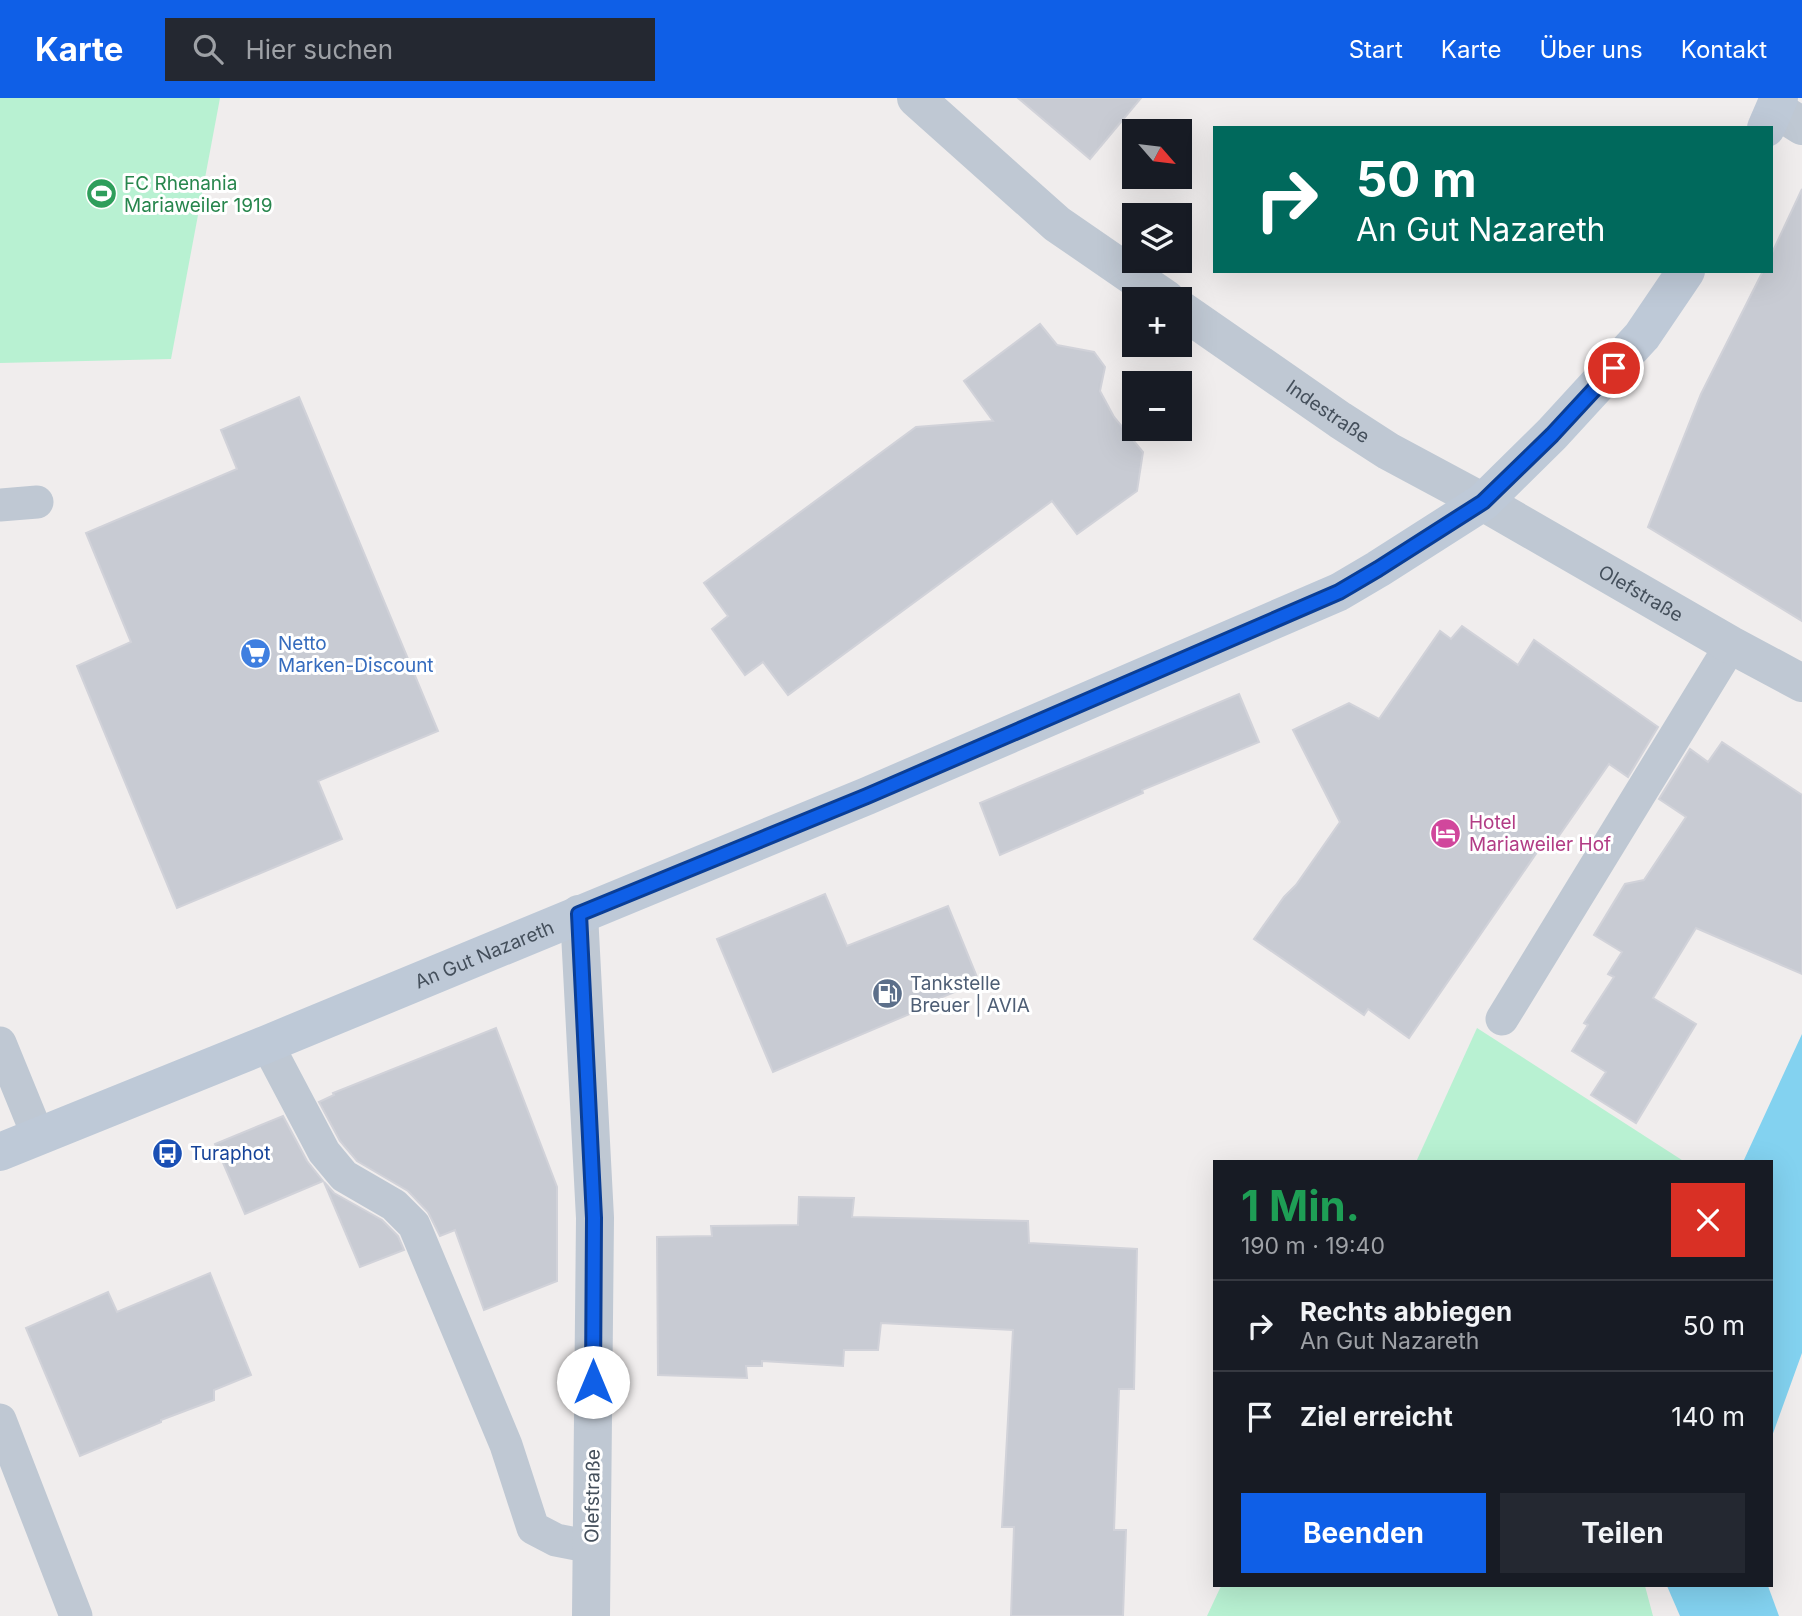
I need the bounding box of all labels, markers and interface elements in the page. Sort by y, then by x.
search box [165,18,655,81]
text: Karte [35,29,123,69]
icon: search [189,30,227,68]
text: Hier suchen [245,34,393,65]
text: Start [1349,35,1403,64]
text: Karte [1441,35,1501,64]
text: Über uns [1539,35,1643,64]
text: Kontakt [1681,35,1767,64]
north arrow [1122,119,1192,189]
map controls [1122,119,1192,441]
text: 50 m [1356,150,1477,209]
icon: right [1241,154,1332,245]
place label: FC Rhenania Mariaweiler 1919 [124,172,273,217]
sports icon: FC Rhenania Mariaweiler 1919 [84,177,118,211]
button: layers [1122,203,1192,273]
text: An Gut Nazareth [1356,210,1606,249]
button: + [1122,287,1192,357]
pin [1584,338,1644,398]
icon: arrive [1595,349,1633,387]
button: − [1122,371,1192,441]
street label: Indestraße [1282,375,1374,448]
street label: Olefstraße [1594,560,1687,627]
place label: Netto Marken-Discount [278,632,434,677]
supermarket icon: Netto Marken-Discount [238,637,272,671]
place label: Hotel Mariaweiler Hof [1469,811,1611,856]
hotel icon: Hotel Mariaweiler Hof [1429,816,1463,850]
street label: An Gut Nazareth [411,916,557,994]
place label: Tankstelle Breuer | AVIA [910,972,1030,1017]
fuel station icon: Tankstelle Breuer | AVIA [870,977,904,1011]
bus stop icon: Turaphot [150,1136,184,1170]
place label: Turaphot [190,1142,270,1165]
text: 1 Min. [1241,1180,1360,1231]
button: close [1671,1183,1745,1257]
text: 190 m · 19:40 [1241,1232,1385,1260]
text: Rechts abbiegen [1300,1296,1512,1327]
icon: right [1241,1307,1279,1345]
text: 50 m [1683,1310,1745,1341]
text: An Gut Nazareth [1300,1327,1479,1355]
position arrow [556,1345,630,1419]
icon: arrive [1241,1398,1279,1436]
text: Ziel erreicht [1300,1401,1453,1432]
text: 140 m [1671,1401,1745,1432]
street label: Olefstraße [580,1449,605,1543]
button: Beenden [1241,1493,1486,1573]
button: Teilen [1500,1493,1745,1573]

